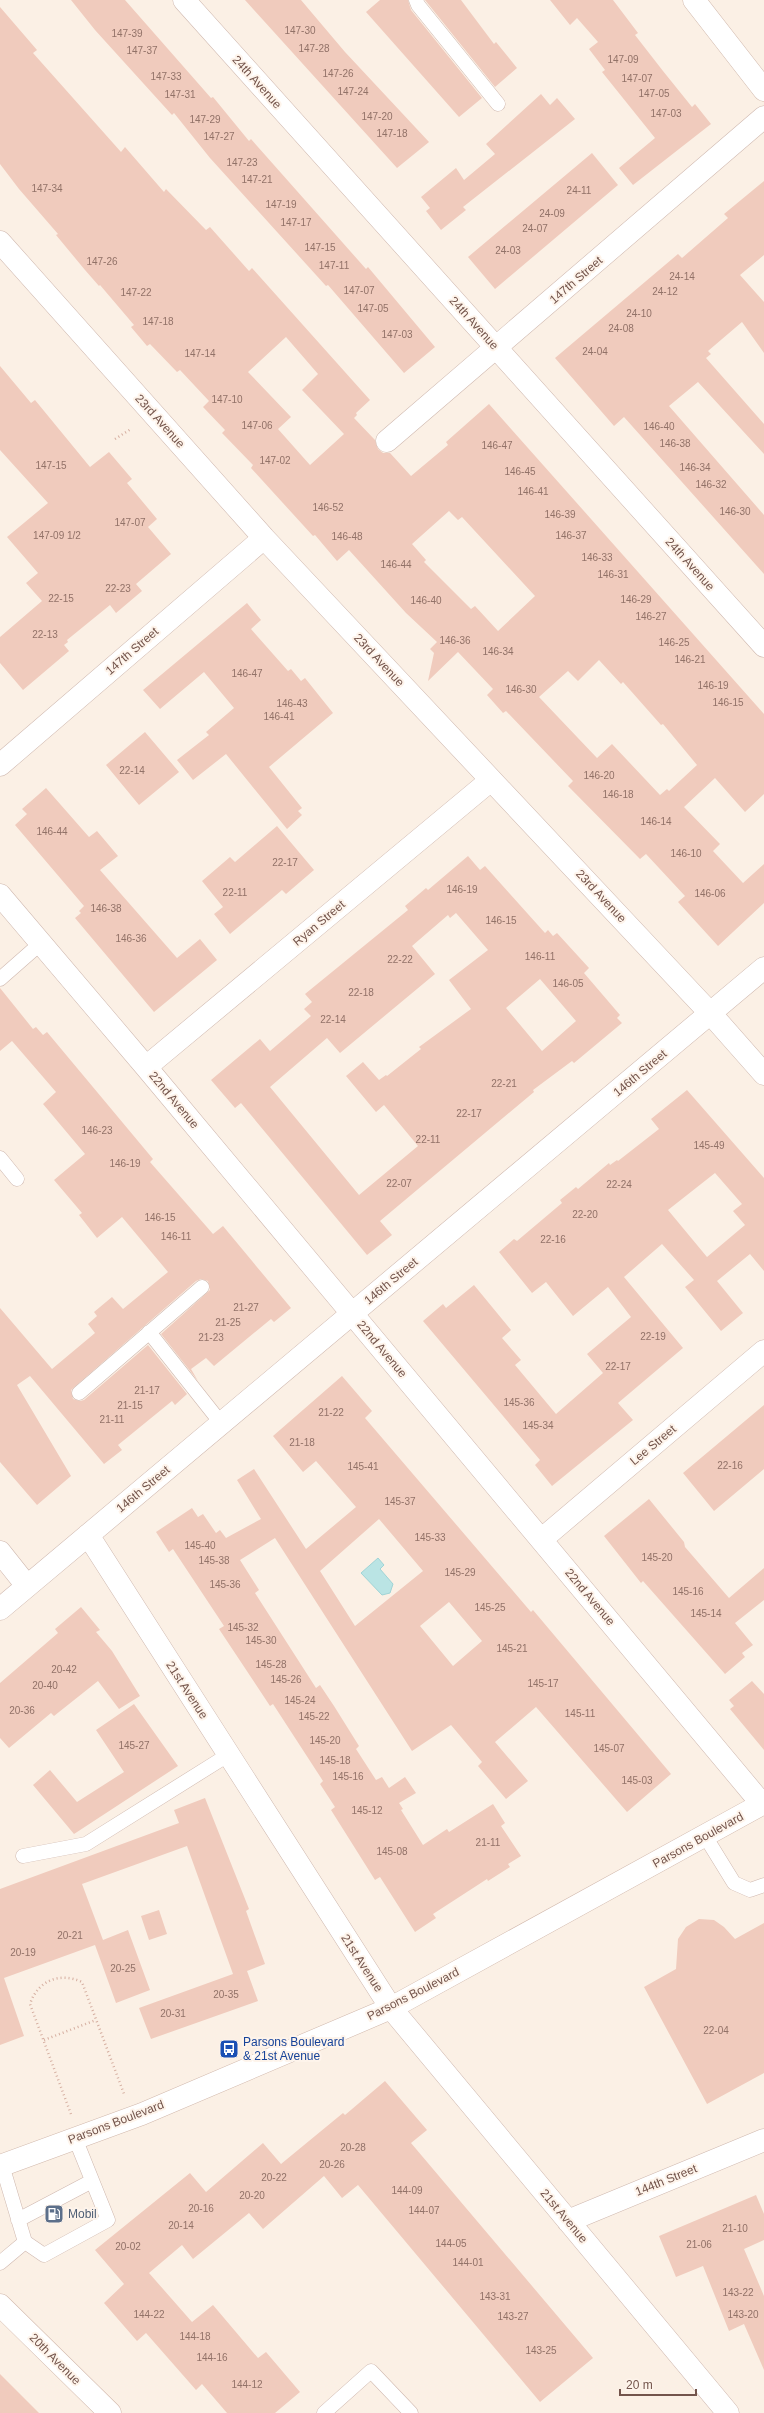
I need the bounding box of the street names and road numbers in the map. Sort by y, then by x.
street label: 24th Avenue [230,53,285,112]
street label: 147th Street [547,253,606,307]
street label: 24th Avenue [447,294,502,353]
street label: 23rd Avenue [132,391,188,451]
street label: 24th Avenue [663,535,718,594]
street label: 147th Street [103,624,162,678]
street label: 23rd Avenue [351,631,407,690]
street label: 23rd Avenue [573,867,629,926]
street label: Ryan Street [290,897,348,949]
street label: 146th Street [610,1046,670,1099]
street label: 22nd Avenue [146,1069,202,1131]
street label: 146th Street [361,1254,421,1307]
street label: 22nd Avenue [354,1318,410,1380]
street label: Lee Street [627,1421,679,1468]
street label: 146th Street [113,1462,173,1515]
street label: 22nd Avenue [562,1566,618,1628]
street label: 21st Avenue [163,1659,211,1722]
street label: Parsons Boulevard [650,1809,746,1871]
street label: 21st Avenue [338,1932,386,1995]
street label: Parsons Boulevard [365,1965,461,2023]
street label: Parsons Boulevard [66,2097,166,2147]
street label: 144th Street [633,2161,700,2199]
street label: 21st Avenue [537,2186,591,2246]
street label: 20th Avenue [27,2331,84,2388]

